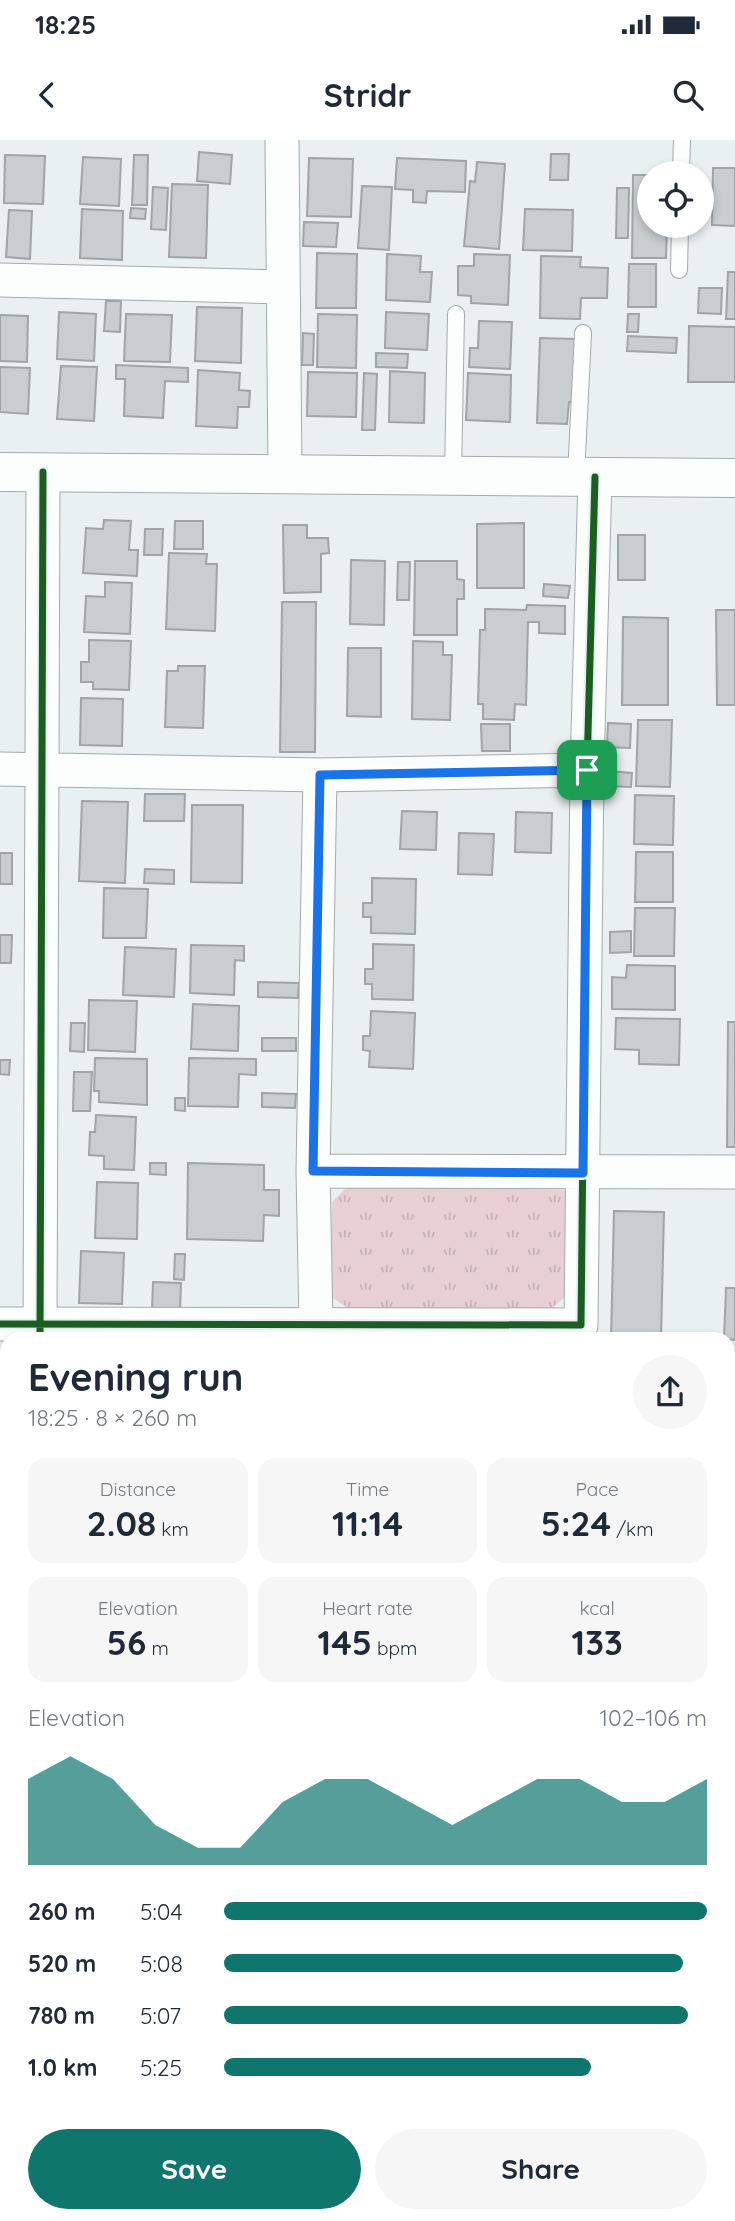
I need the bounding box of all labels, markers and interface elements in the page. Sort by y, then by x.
text: 18:25 [35,8,96,41]
text: Stridr [324,75,411,115]
icon: back [28,76,66,114]
icon: search [669,76,707,114]
map controls [637,161,714,238]
button: locate [637,161,714,238]
pin [557,740,617,800]
icon: arrive [568,751,606,789]
text: Evening run [28,1353,243,1401]
button: share [633,1355,707,1429]
text: 18:25 · 8 × 260 m [28,1403,197,1432]
text: Distance [100,1477,176,1501]
text: Time [346,1477,389,1501]
text: Pace [576,1477,619,1501]
text: 2.08 [87,1501,156,1545]
text: 11:14 [332,1501,403,1545]
text: 5:24 [541,1501,611,1545]
text: km [156,1517,189,1541]
text: /km [611,1517,654,1541]
text: Elevation [98,1596,178,1620]
text: Heart rate [322,1596,413,1620]
text: kcal [579,1596,615,1620]
text: 56 [107,1620,146,1664]
text: 145 [318,1620,372,1664]
text: 133 [572,1620,623,1664]
text: m [146,1636,169,1660]
text: bpm [372,1636,417,1660]
text: Elevation [28,1703,125,1732]
text: 102–106 m [600,1703,707,1732]
text: 260 m [28,1897,96,1926]
text: 5:04 [140,1897,183,1926]
text: 520 m [28,1949,96,1978]
text: 5:08 [140,1949,183,1978]
text: 780 m [28,2001,95,2030]
text: 5:07 [140,2001,181,2030]
text: 1.0 km [28,2053,98,2082]
text: 5:25 [140,2053,182,2082]
button: Save [28,2129,361,2209]
button: Share [375,2129,707,2209]

